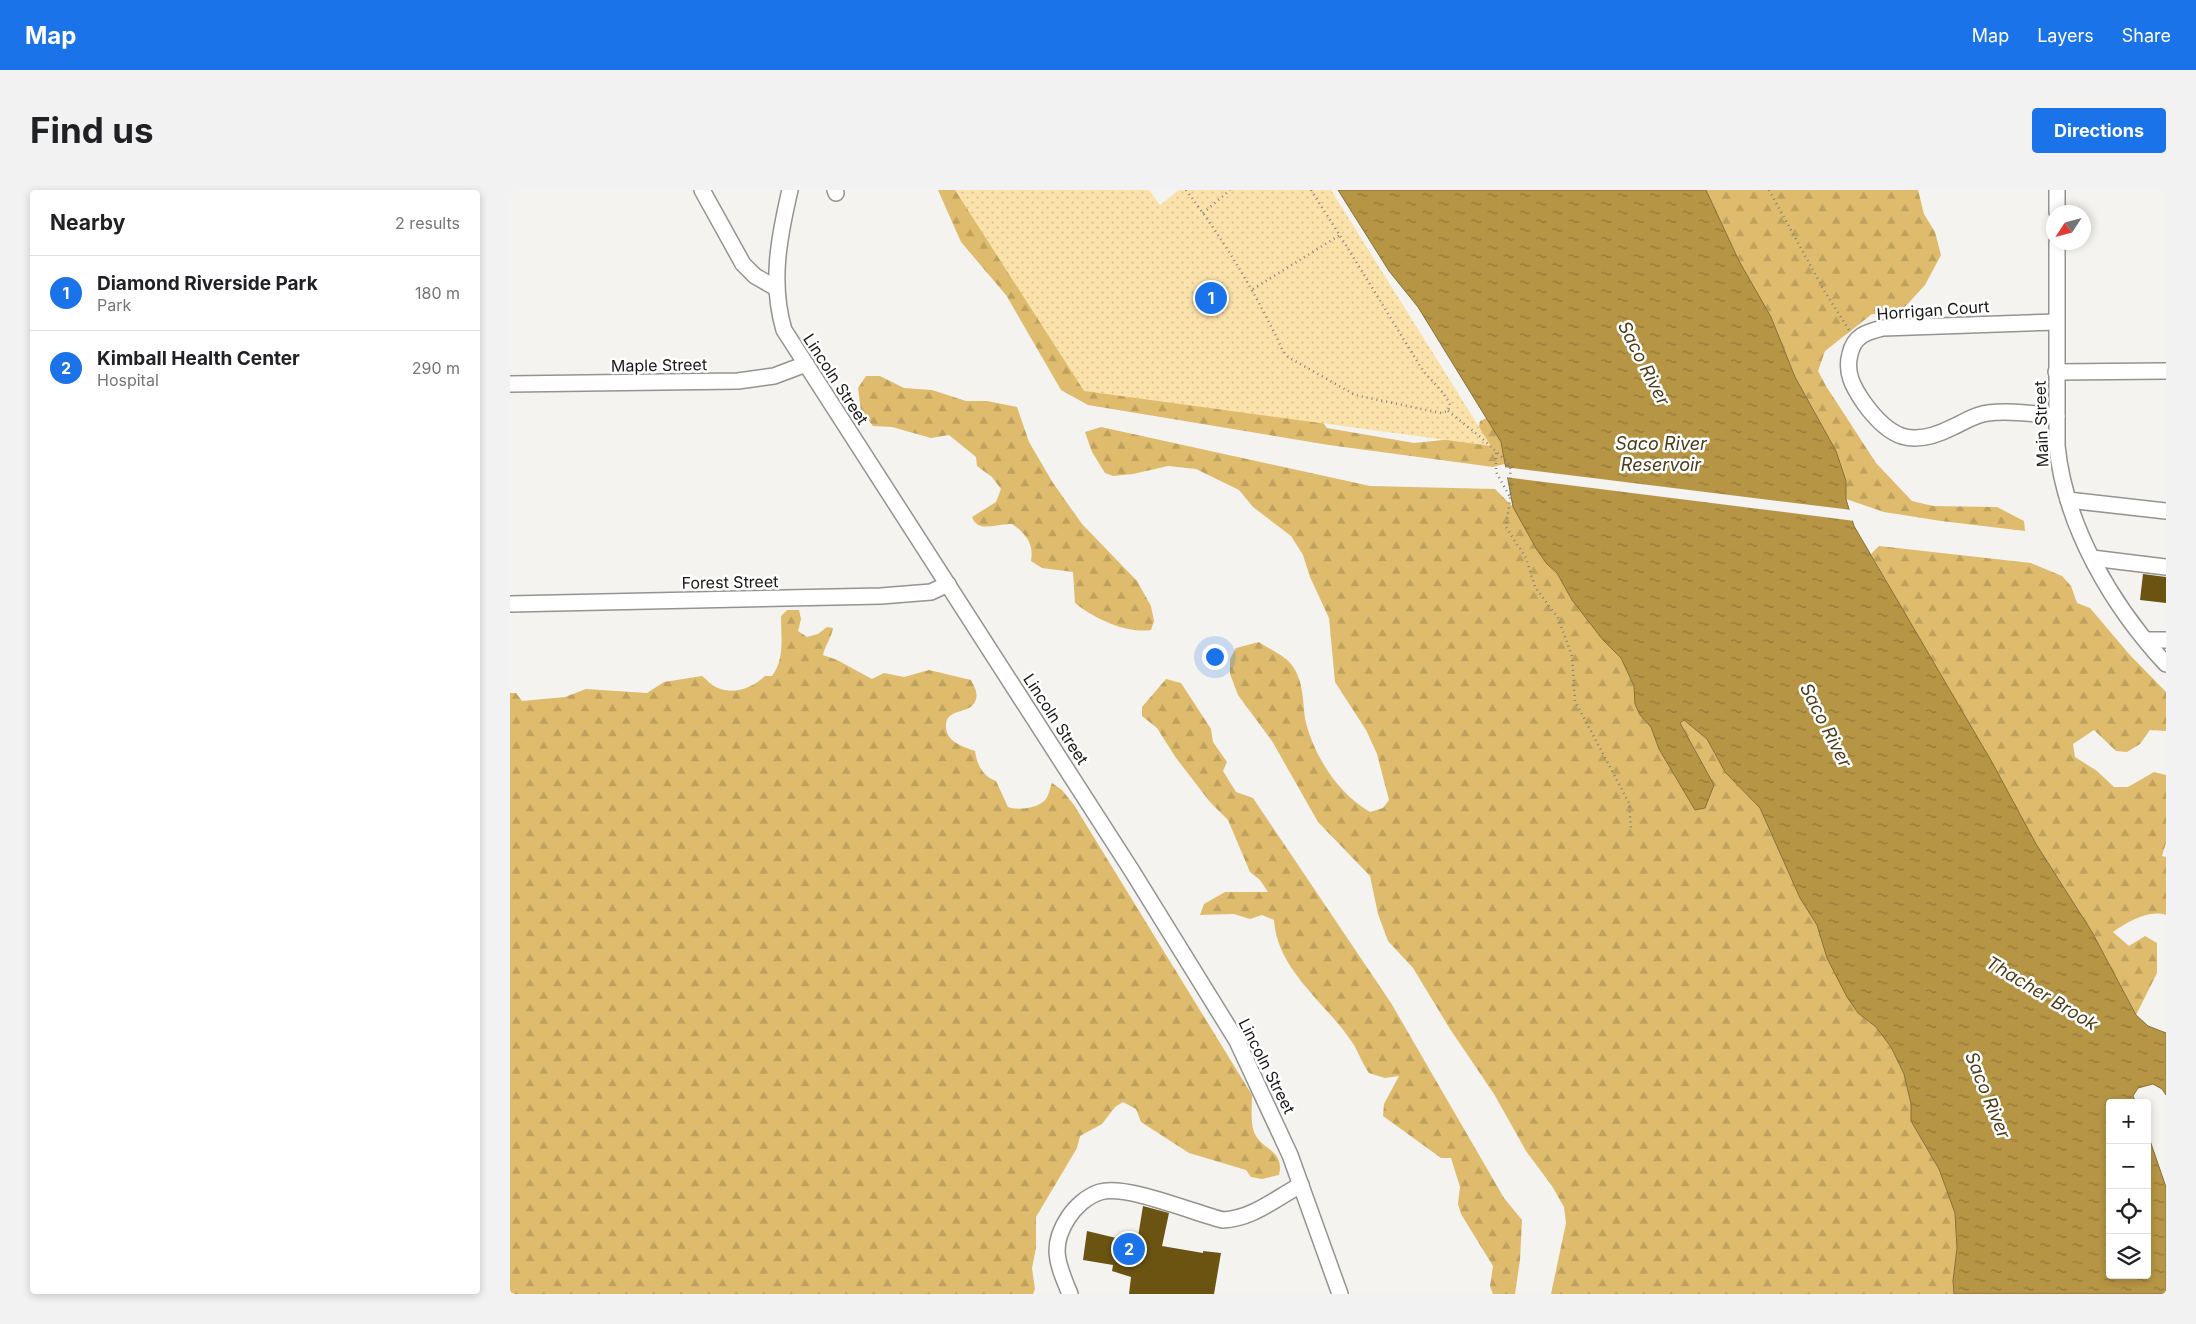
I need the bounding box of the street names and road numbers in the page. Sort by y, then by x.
street label: Horrigan Court [1876,296,1990,324]
street label: Lincoln Street [799,330,873,428]
street label: Maple Street [611,354,707,376]
street label: Main Street [2029,380,2053,468]
street label: Forest Street [681,571,779,593]
street label: Lincoln Street [1019,670,1093,768]
street label: Lincoln Street [1234,1015,1300,1117]

